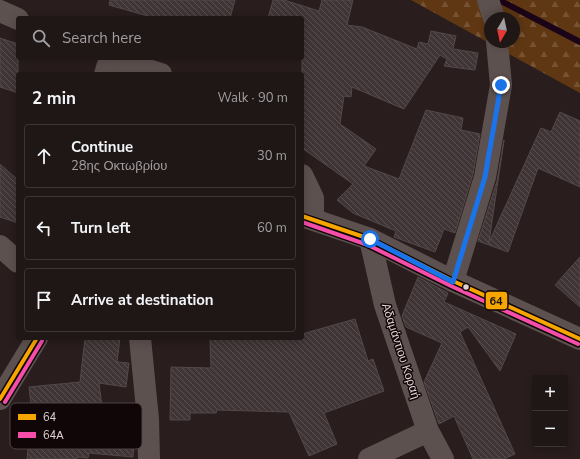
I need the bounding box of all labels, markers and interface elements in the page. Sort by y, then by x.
north arrow [484,12,520,48]
search box [16,16,304,60]
icon: search [30,27,52,49]
text: Search here [62,28,142,48]
route end [492,76,510,94]
text: 2 min [32,87,76,110]
text: Walk · 90 m [217,89,288,107]
text: Continue [71,137,133,157]
icon: ahead [33,145,55,167]
text: 30 m [257,147,287,165]
text: 28ης Οκτωβρίου [71,157,167,175]
icon: left [33,217,55,239]
text: Turn left [71,218,130,238]
text: 60 m [257,219,287,237]
route start [361,230,379,248]
unlabelled marker [461,282,471,292]
icon: arrive [33,289,55,311]
text: Arrive at destination [71,290,214,310]
line badge: 64 [485,291,508,310]
text: 64 [489,294,503,309]
street label: Αδαμάντιου Κοραή [378,301,424,401]
map controls [532,375,568,447]
button: + [532,375,568,411]
legend [10,403,142,449]
text: 64 [43,410,57,425]
button: − [532,411,568,447]
text: 64Α [43,428,64,443]

